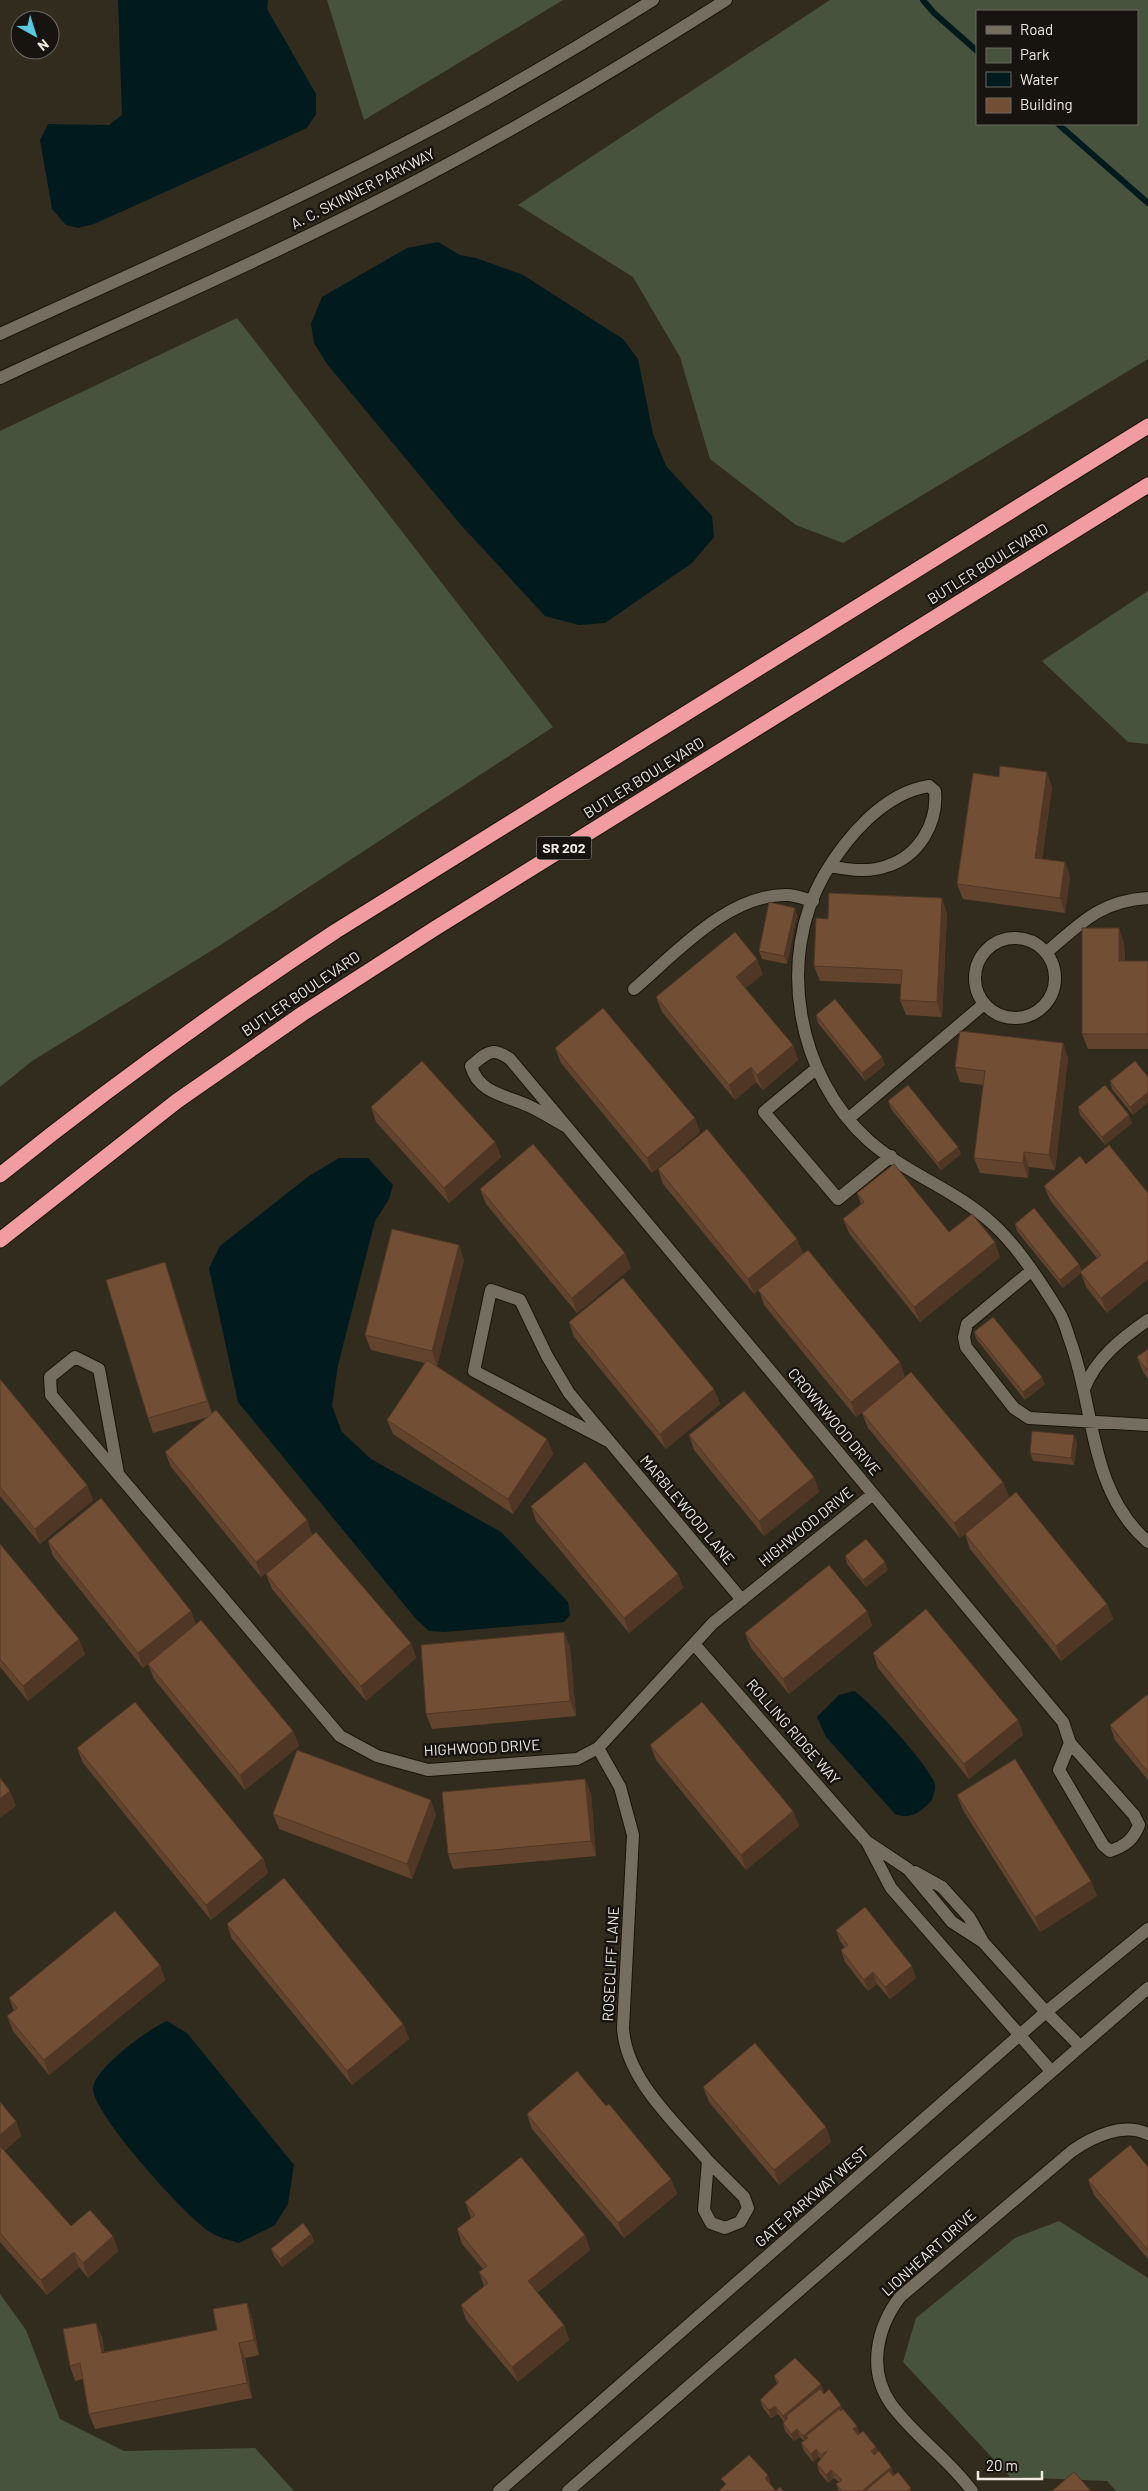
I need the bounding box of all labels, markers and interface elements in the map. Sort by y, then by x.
north arrow [10,10,60,60]
legend [976,10,1138,125]
text: Road [1020,20,1053,38]
text: N [35,36,52,55]
text: Park [1020,45,1050,63]
text: Water [1020,70,1059,88]
text: Building [1020,95,1073,113]
street label: A. C. SKINNER PARKWAY [287,144,438,232]
street label: BUTLER BOULEVARD [924,519,1051,608]
street label: BUTLER BOULEVARD [580,733,707,822]
road number: SR 202 [536,836,592,860]
street label: BUTLER BOULEVARD [238,947,363,1039]
street label: CROWNWOOD DRIVE [785,1364,885,1479]
street label: MARBLEWOOD LANE [637,1451,739,1568]
street label: HIGHWOOD DRIVE [754,1483,856,1570]
street label: ROLLING RIDGE WAY [743,1675,844,1788]
street label: HIGHWOOD DRIVE [423,1735,541,1759]
street label: ROSECLIFF LANE [598,1906,622,2022]
street label: GATE PARKWAY WEST [751,2142,872,2250]
street label: LIONHEART DRIVE [877,2205,979,2299]
scale bar [978,2448,1042,2480]
text: 20 m [986,2456,1018,2474]

